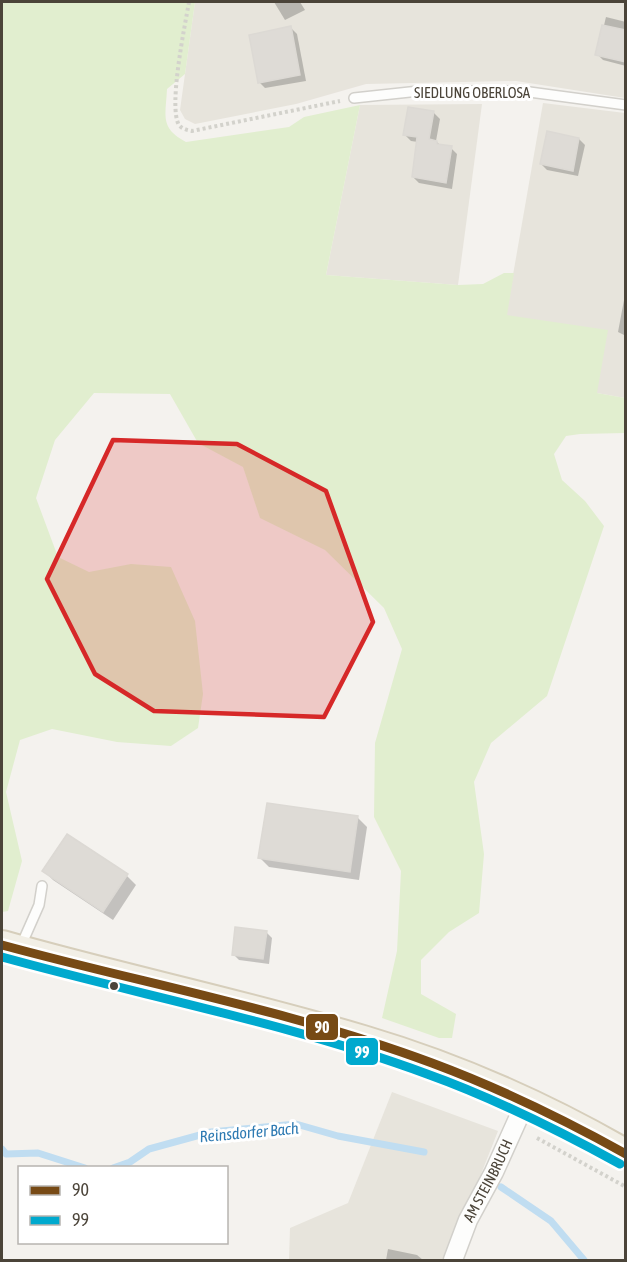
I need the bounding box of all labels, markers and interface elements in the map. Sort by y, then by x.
street label: SIEDLUNG OBERLOSA [414,84,531,101]
unlabelled marker [108,980,120,992]
line badge: 90 [305,1013,339,1041]
text: 90 [314,1018,330,1036]
line badge: 99 [345,1037,379,1066]
text: 99 [354,1043,370,1061]
water label: Reinsdorfer Bach [199,1119,299,1145]
street label: AM STEINBRUCH [460,1136,516,1225]
legend [18,1166,228,1244]
text: 90 [72,1179,89,1200]
text: 99 [72,1209,89,1230]

